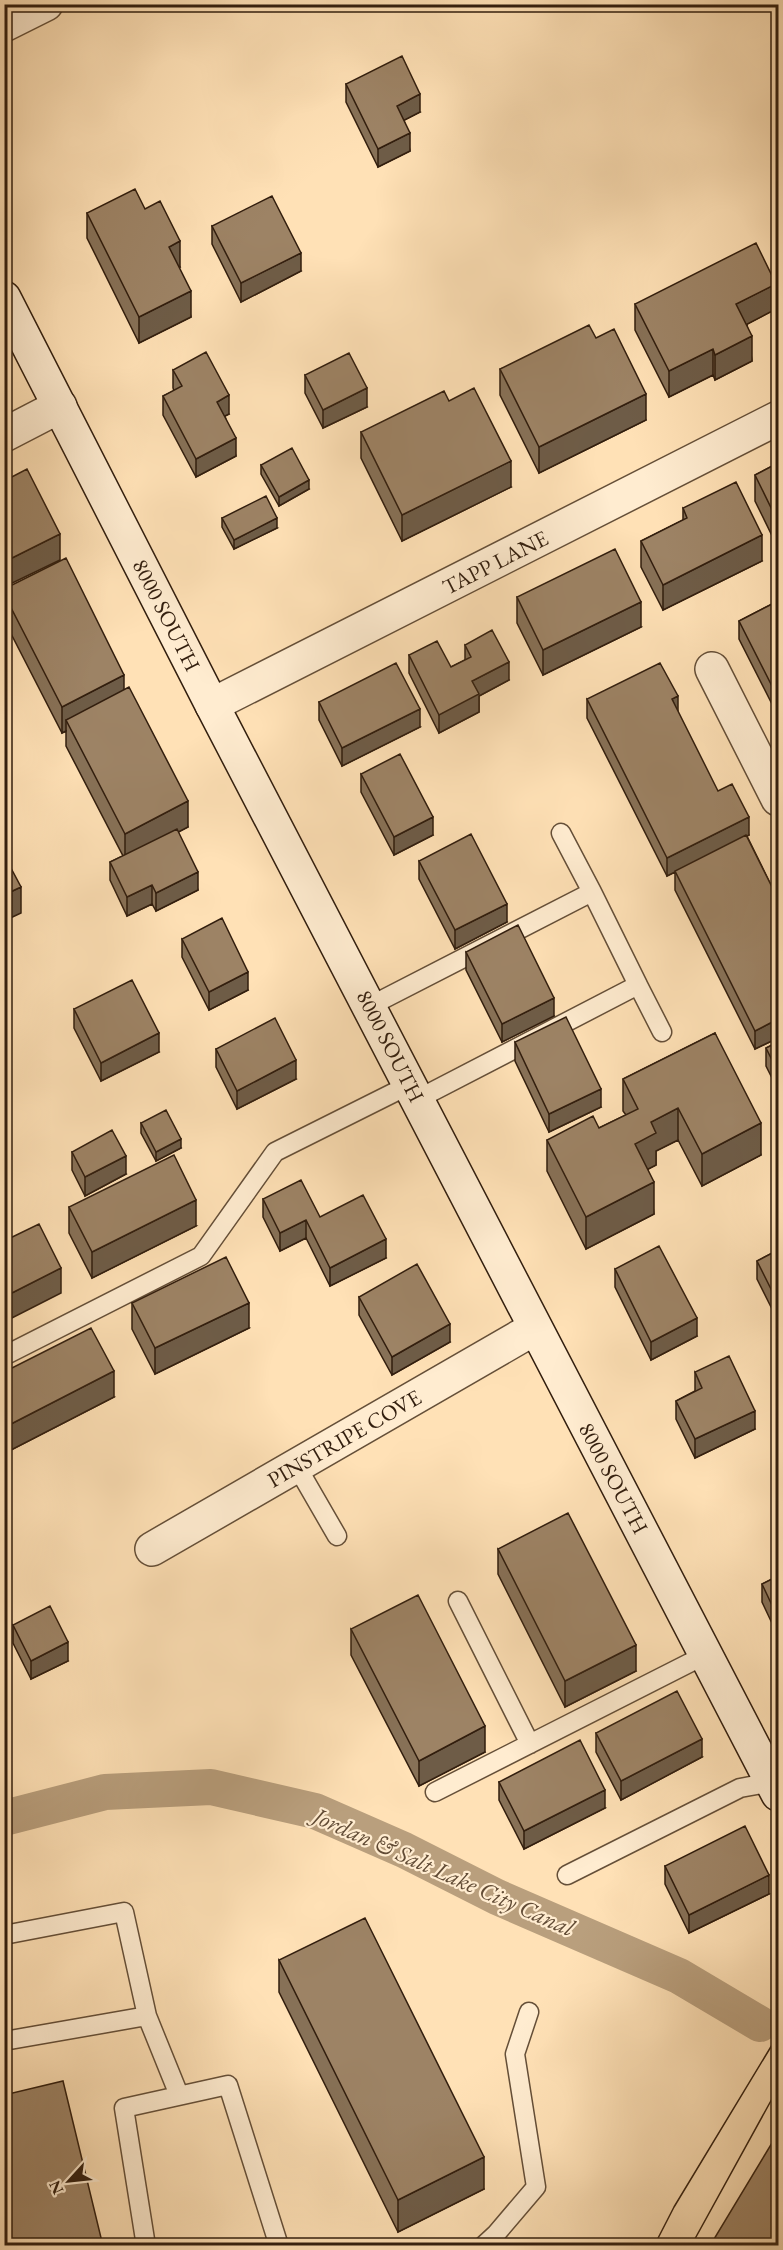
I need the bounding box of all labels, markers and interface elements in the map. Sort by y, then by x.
street label: TAPP LANE [438,523,553,601]
street label: 8000 SOUTH [126,554,207,676]
street label: 8000 SOUTH [350,985,431,1107]
street label: PINSTRIPE COVE [262,1383,426,1494]
street label: 8000 SOUTH [572,1417,655,1539]
water label: Jordan & Salt Lake City Canal [304,1798,580,1944]
north arrow [39,2151,99,2211]
text: N [44,2177,68,2198]

